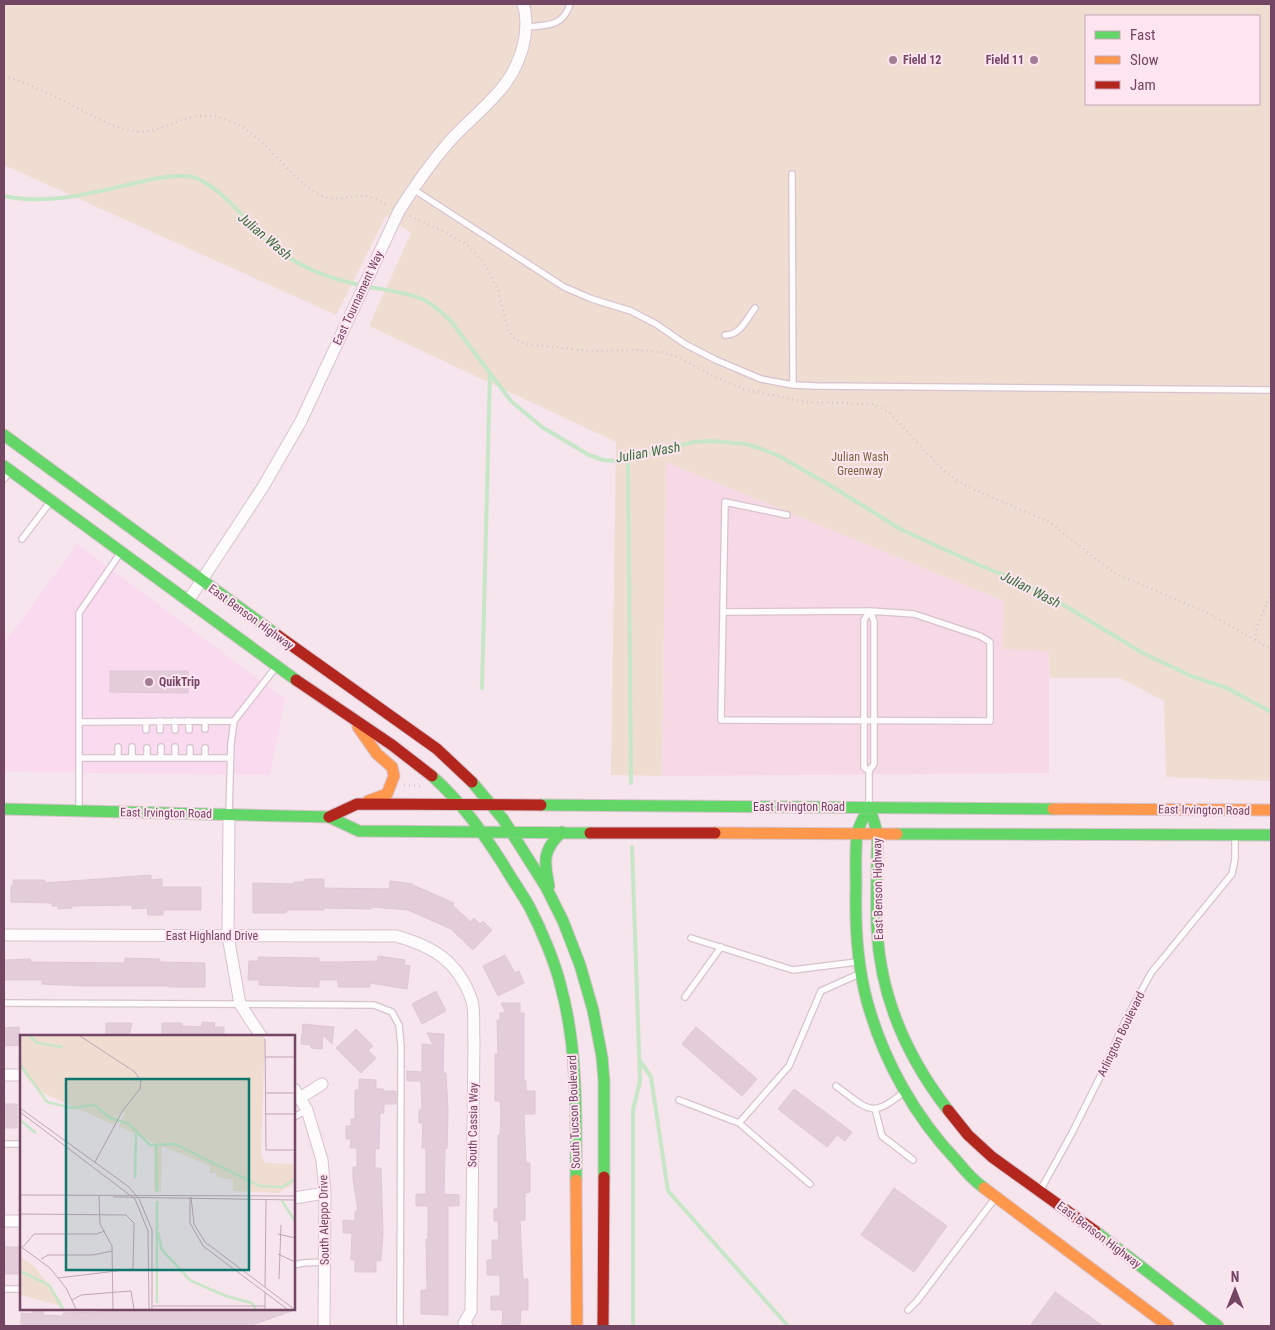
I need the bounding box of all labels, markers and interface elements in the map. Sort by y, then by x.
legend [1085,15,1260,105]
text: Fast [1130,26,1155,44]
text: Slow [1130,51,1159,69]
place label: Field 12 [903,53,941,67]
place label: Field 11 [986,53,1024,67]
marker: Field 12 [887,54,899,66]
marker: Field 11 [1028,54,1040,66]
text: Jam [1130,76,1156,94]
water label: Julian Wash [235,209,295,263]
street label: East Tournament Way [330,249,386,347]
water label: Julian Wash [615,438,681,466]
park label: Julian Wash Greenway [831,450,889,478]
water label: Julian Wash [998,567,1064,611]
street label: East Benson Highway [206,581,296,653]
place label: QuikTrip [159,675,200,689]
marker: QuikTrip [143,676,155,688]
street label: East Irvington Road [753,800,845,814]
street label: East Irvington Road [1158,802,1250,818]
street label: East Irvington Road [120,805,212,821]
street label: East Benson Highway [870,838,886,940]
street label: East Highland Drive [166,929,259,943]
street label: Arlington Boulevard [1094,989,1148,1079]
inset map [20,1035,295,1310]
street label: South Tucson Boulevard [565,1055,583,1169]
street label: South Cassia Way [465,1083,481,1167]
street label: South Aleppo Drive [316,1175,332,1265]
street label: East Benson Highway [1054,1199,1144,1271]
north arrow [1210,1265,1260,1315]
text: N [1231,1269,1239,1285]

